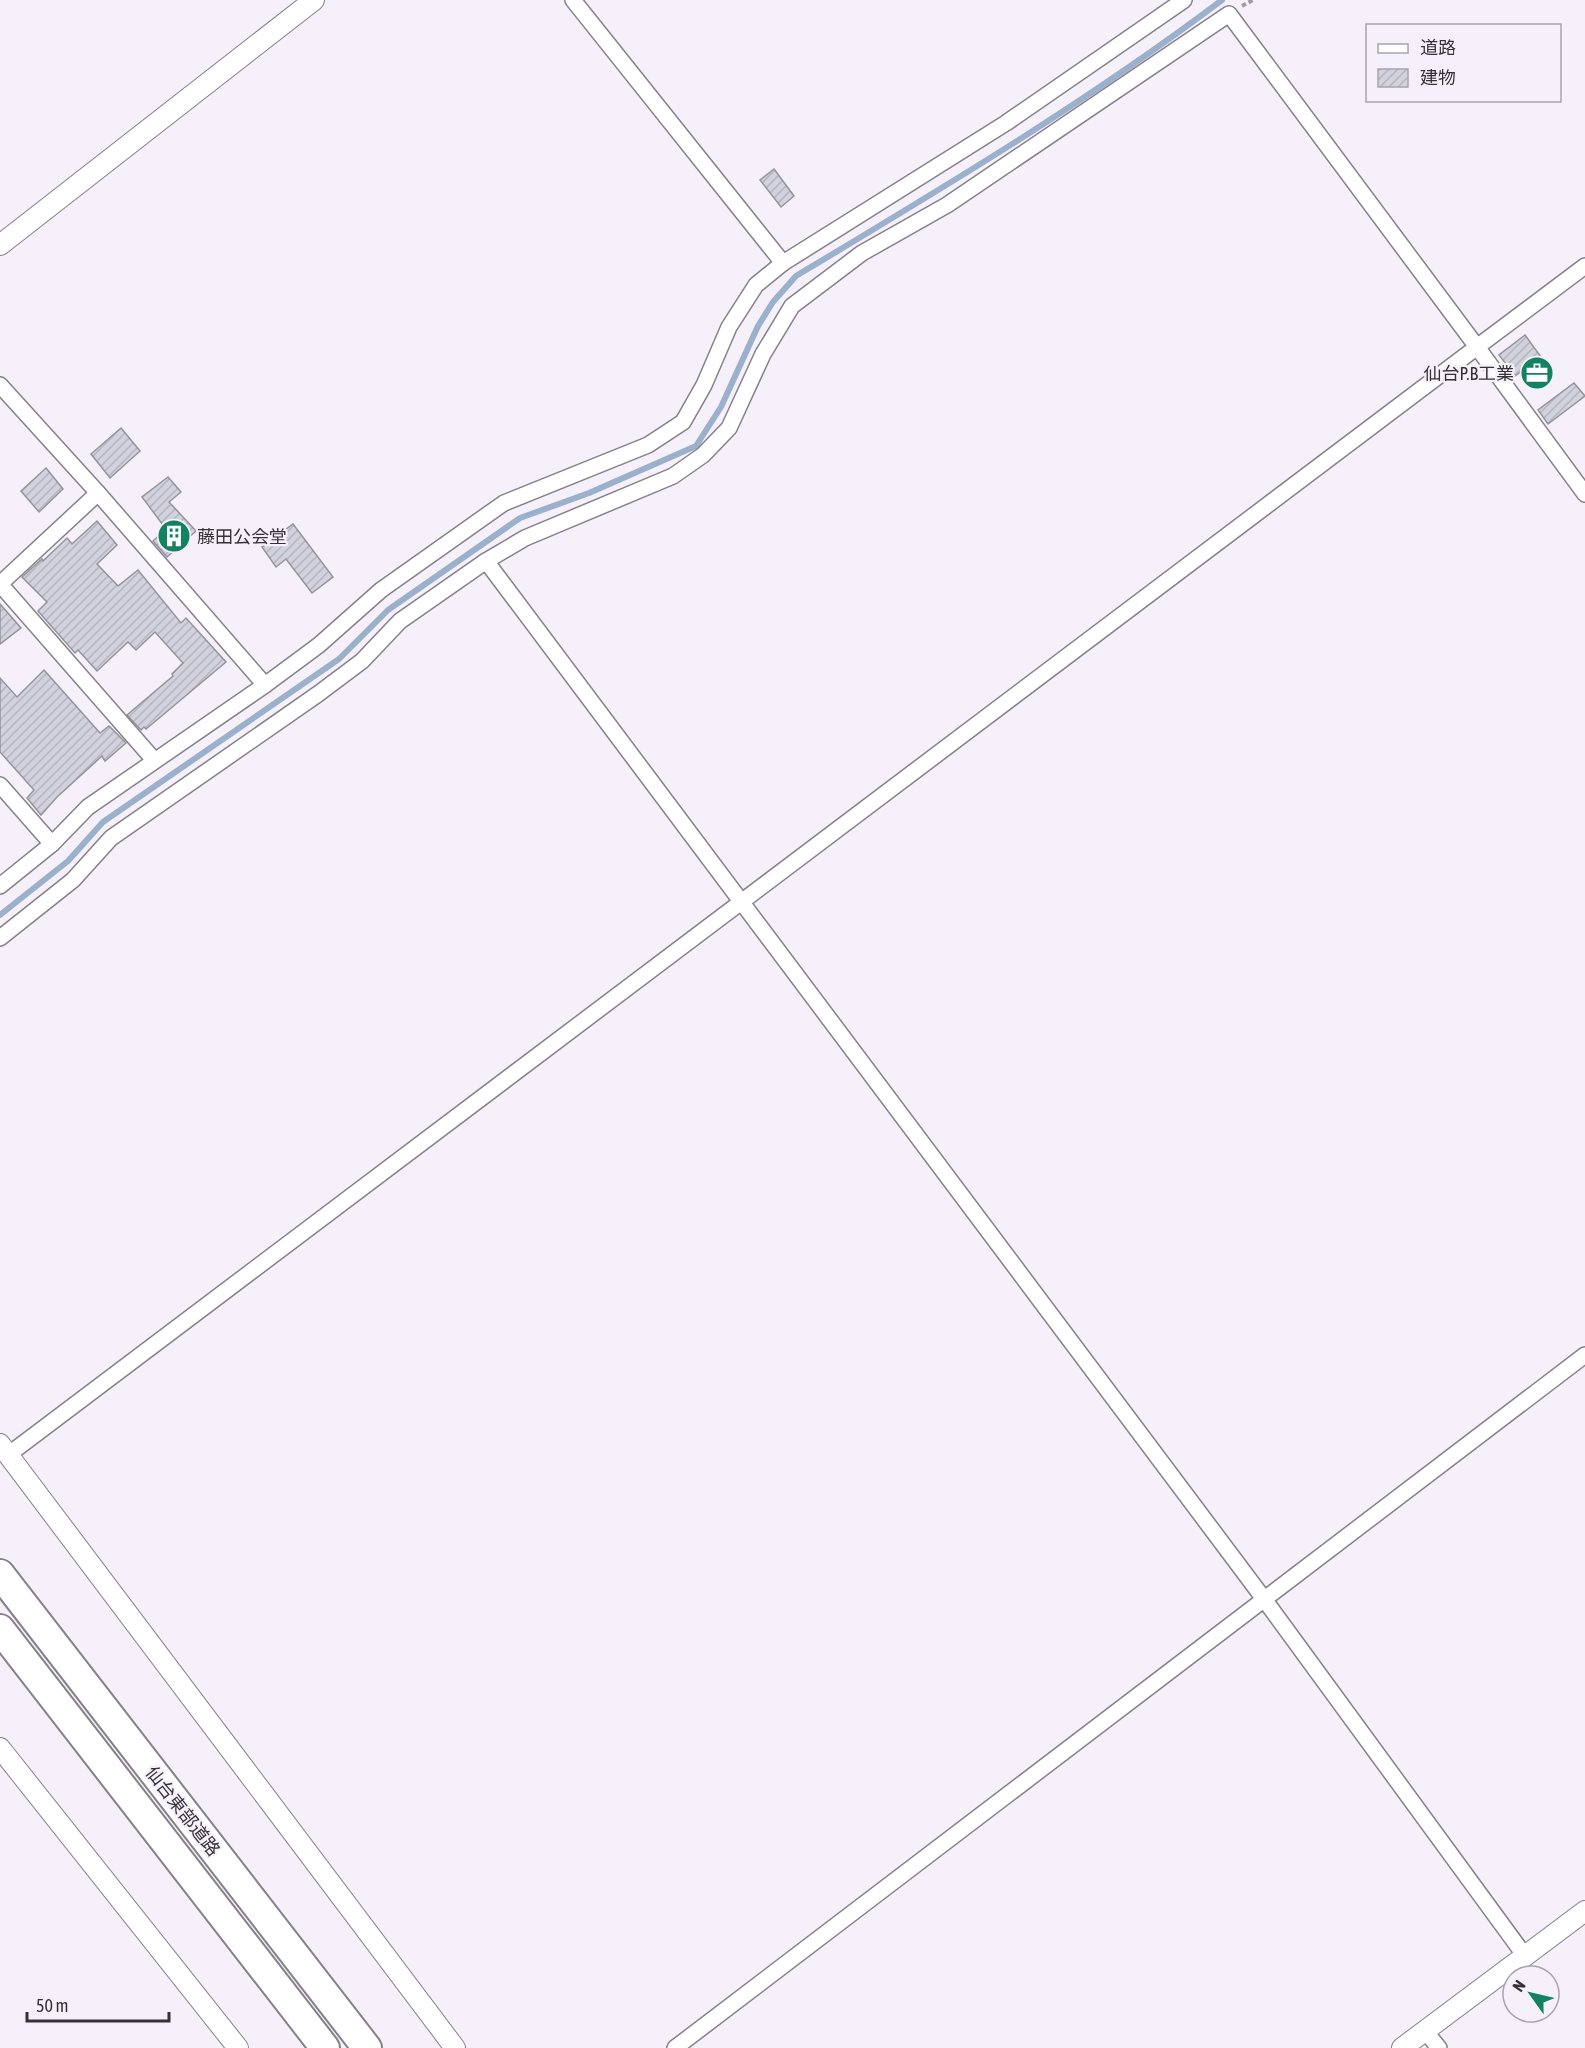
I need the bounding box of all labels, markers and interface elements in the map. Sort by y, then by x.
legend [1366,24,1561,102]
text: 道路 [1420,37,1456,58]
text: 建物 [1420,67,1456,88]
office icon: 仙台P.B工業 [1519,355,1555,391]
place label: 仙台P.B工業 [1423,363,1514,384]
building icon: 藤田公会堂 [156,518,192,554]
place label: 藤田公会堂 [197,526,287,547]
street label: 仙台東部道路 [141,1762,225,1860]
north arrow [1501,1964,1561,2024]
text: N [1508,1977,1529,1995]
scale bar [27,1985,170,2023]
text: 50 m [36,1995,68,2016]

